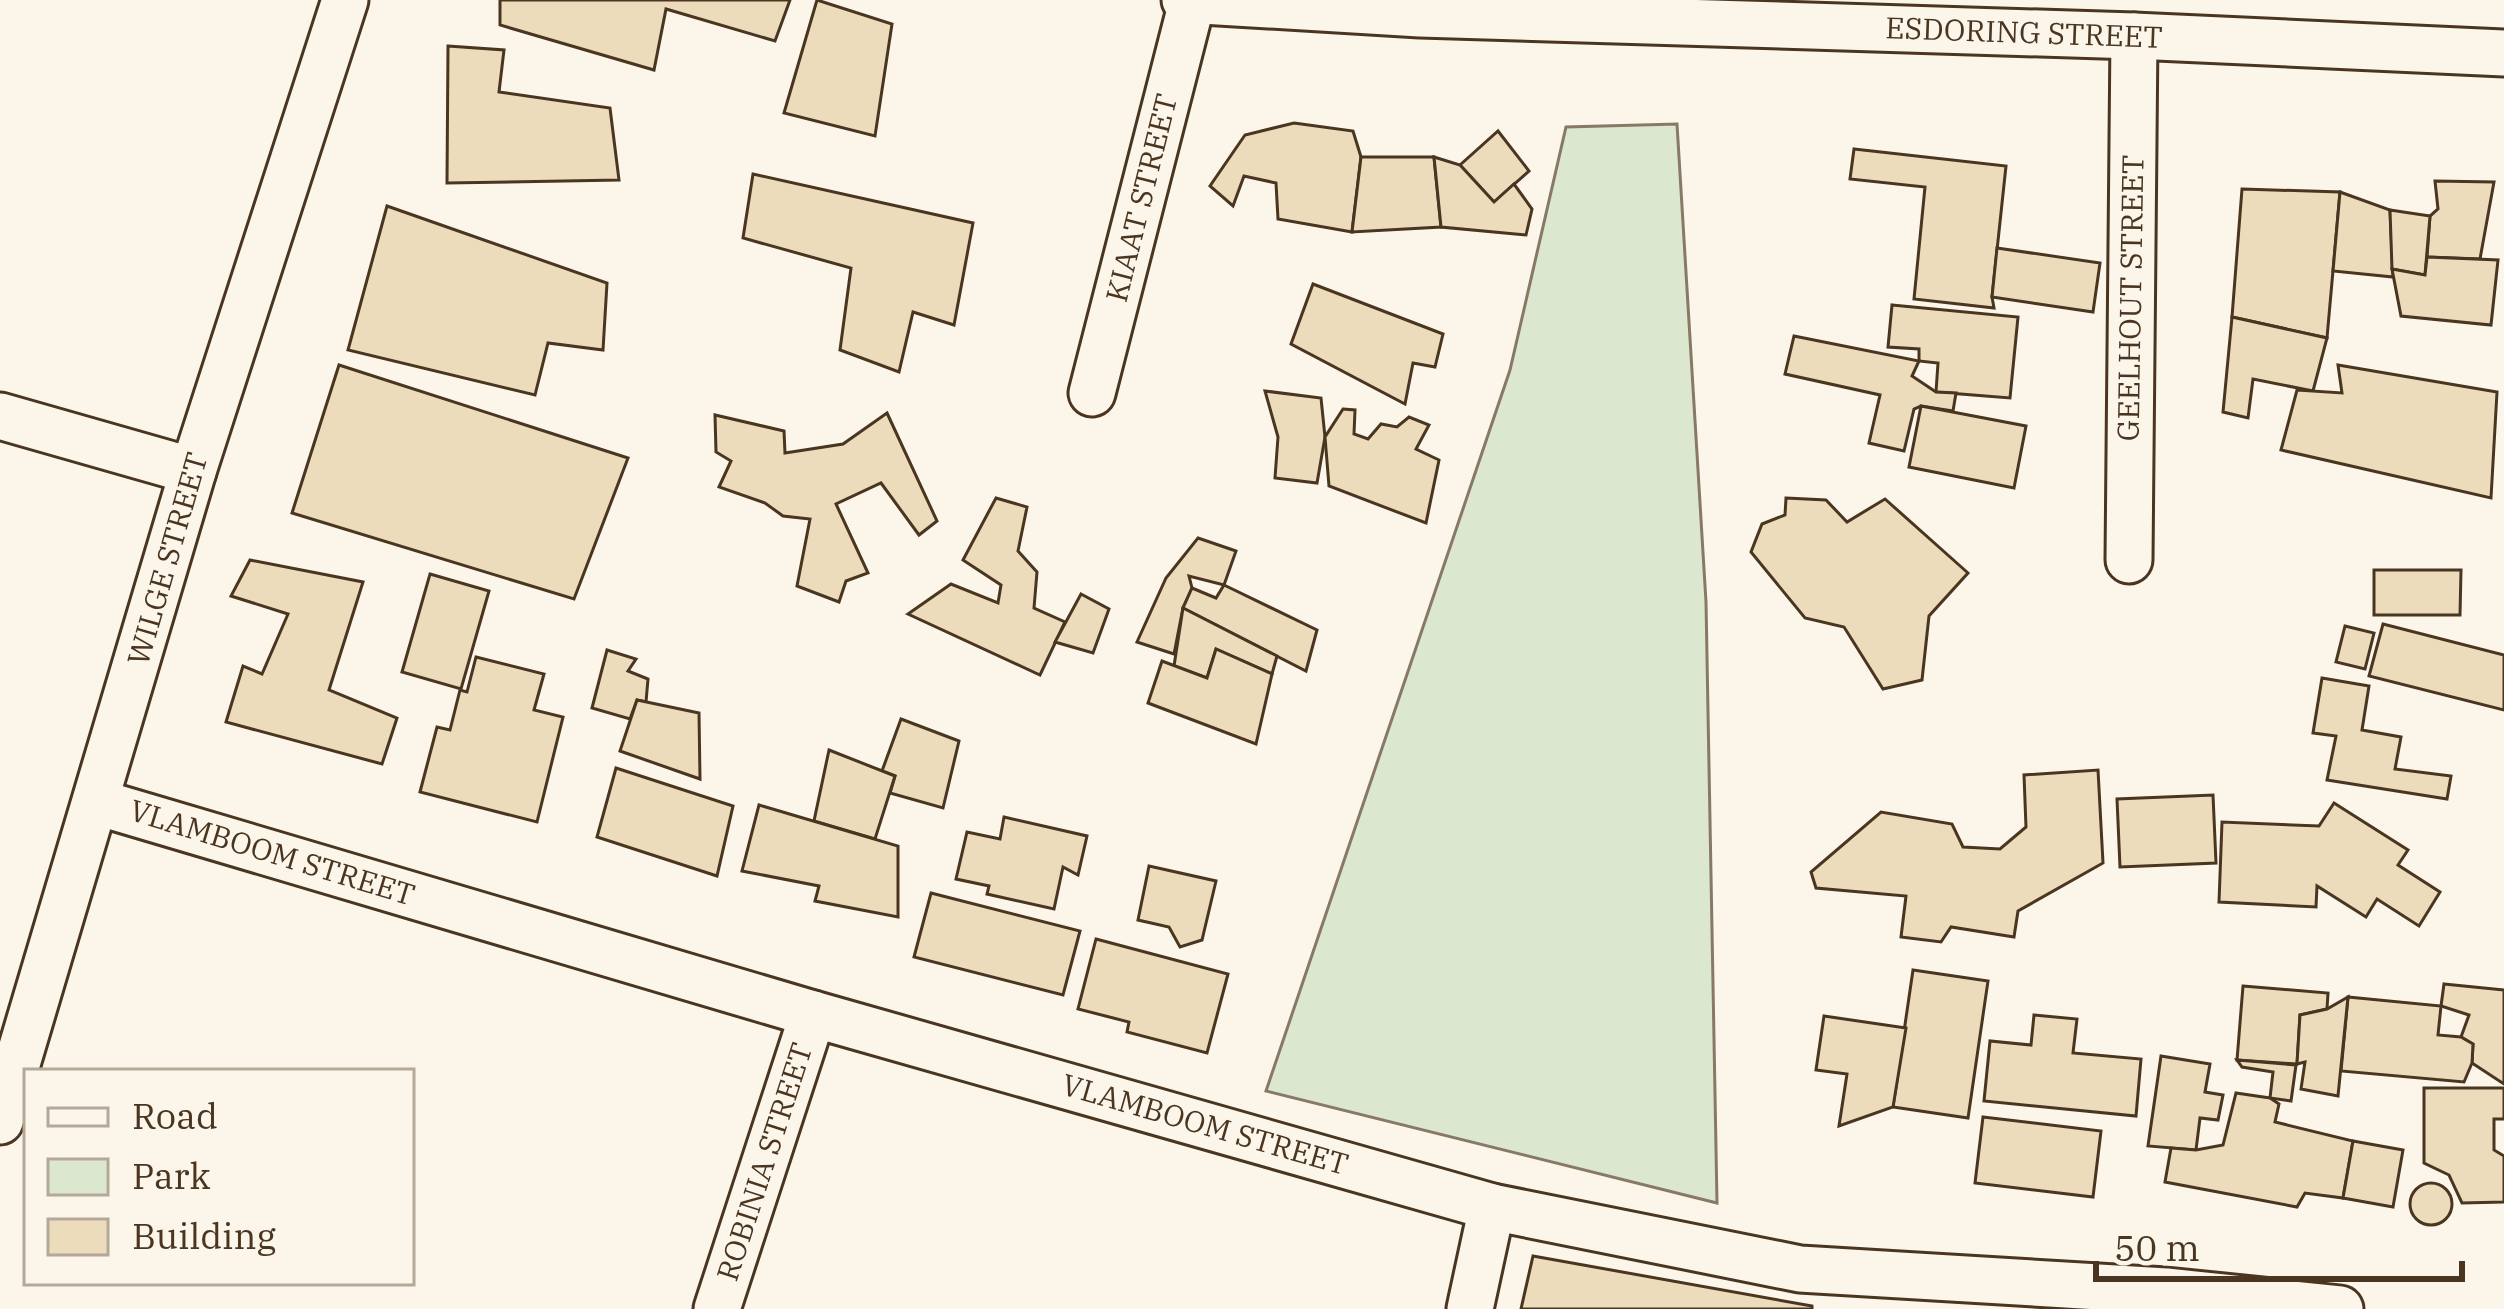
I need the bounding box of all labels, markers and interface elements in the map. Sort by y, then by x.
street label: ESDORING STREET [1885,7,2163,56]
street label: KIAAT STREET [1096,90,1185,306]
street label: GEELHOUT STREET [2108,154,2151,442]
street label: WILGE STREET [118,448,216,670]
street label: VLAMBOOM STREET [125,790,420,914]
street label: ROBINIA STREET [707,1038,820,1286]
street label: VLAMBOOM STREET [1058,1064,1353,1183]
legend [24,1069,414,1285]
text: Road [132,1092,218,1139]
text: Park [132,1152,211,1199]
scale bar [2096,1207,2462,1281]
text: Building [132,1212,276,1259]
text: 50 m [2114,1224,2200,1271]

